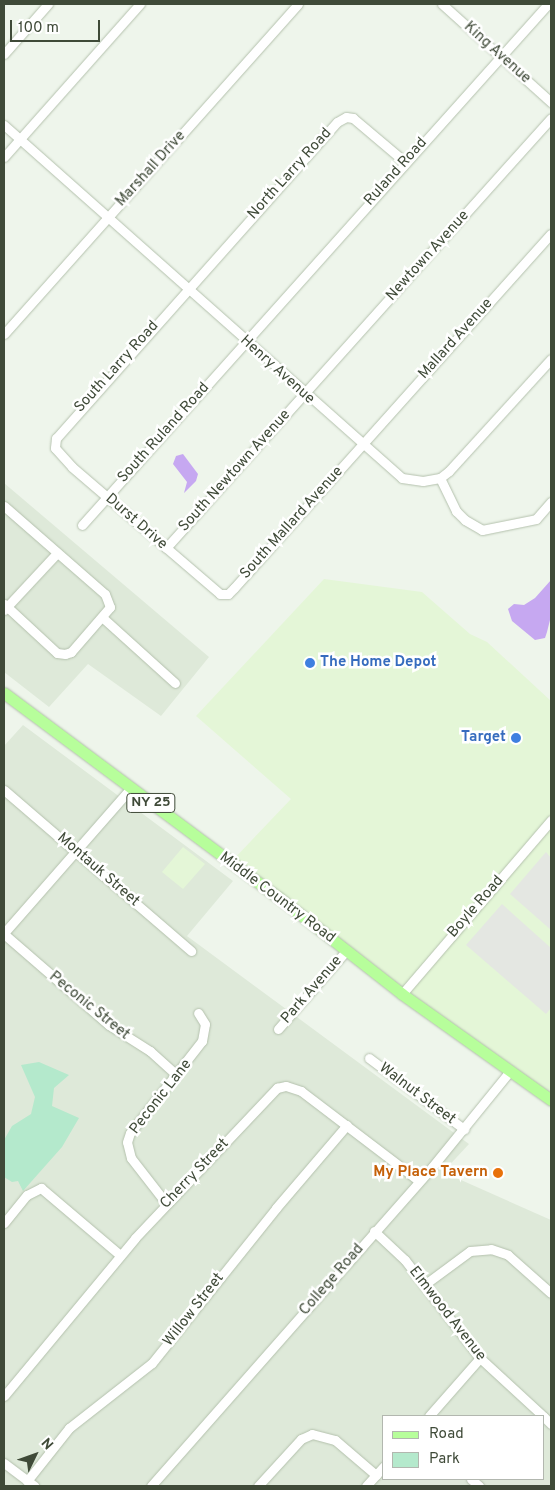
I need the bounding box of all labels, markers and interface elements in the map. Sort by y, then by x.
scale bar [12,10,102,42]
street label: King Avenue [460,18,534,88]
text: 100 m [18,19,59,38]
street label: North Larry Road [244,125,336,223]
street label: Marshall Drive [112,127,190,211]
street label: Ruland Road [361,134,431,210]
street label: Newtown Avenue [382,207,474,305]
street label: Mallard Avenue [415,295,497,383]
street label: South Larry Road [71,317,163,417]
street label: Henry Avenue [236,332,318,408]
street label: South Ruland Road [114,379,214,487]
street label: South Newtown Avenue [175,406,295,536]
street label: South Mallard Avenue [237,463,347,583]
street label: Durst Drive [101,490,171,554]
place label: The Home Depot [320,654,436,672]
marker: The Home Depot [304,657,316,669]
place label: Target [461,729,506,747]
marker: Target [510,732,522,744]
road number: NY 25 [126,791,176,814]
street label: Montauk Street [53,829,143,911]
street label: Middle Country Road [216,849,338,947]
street label: Boyle Road [444,872,508,942]
street label: Park Avenue [277,952,347,1028]
street label: Peconic Street [45,968,133,1044]
street label: Peconic Lane [126,1056,196,1138]
street label: Walnut Street [375,1059,459,1129]
street label: Cherry Street [157,1135,233,1213]
place label: My Place Tavern [373,1164,488,1182]
marker: My Place Tavern [492,1167,504,1179]
street label: College Road [296,1240,368,1320]
street label: Elmwood Avenue [404,1263,490,1365]
street label: Willow Street [160,1270,228,1350]
legend [382,1415,545,1480]
text: Road [429,1425,464,1444]
north arrow [10,1430,60,1480]
text: N [37,1435,56,1454]
text: Park [429,1450,460,1469]

